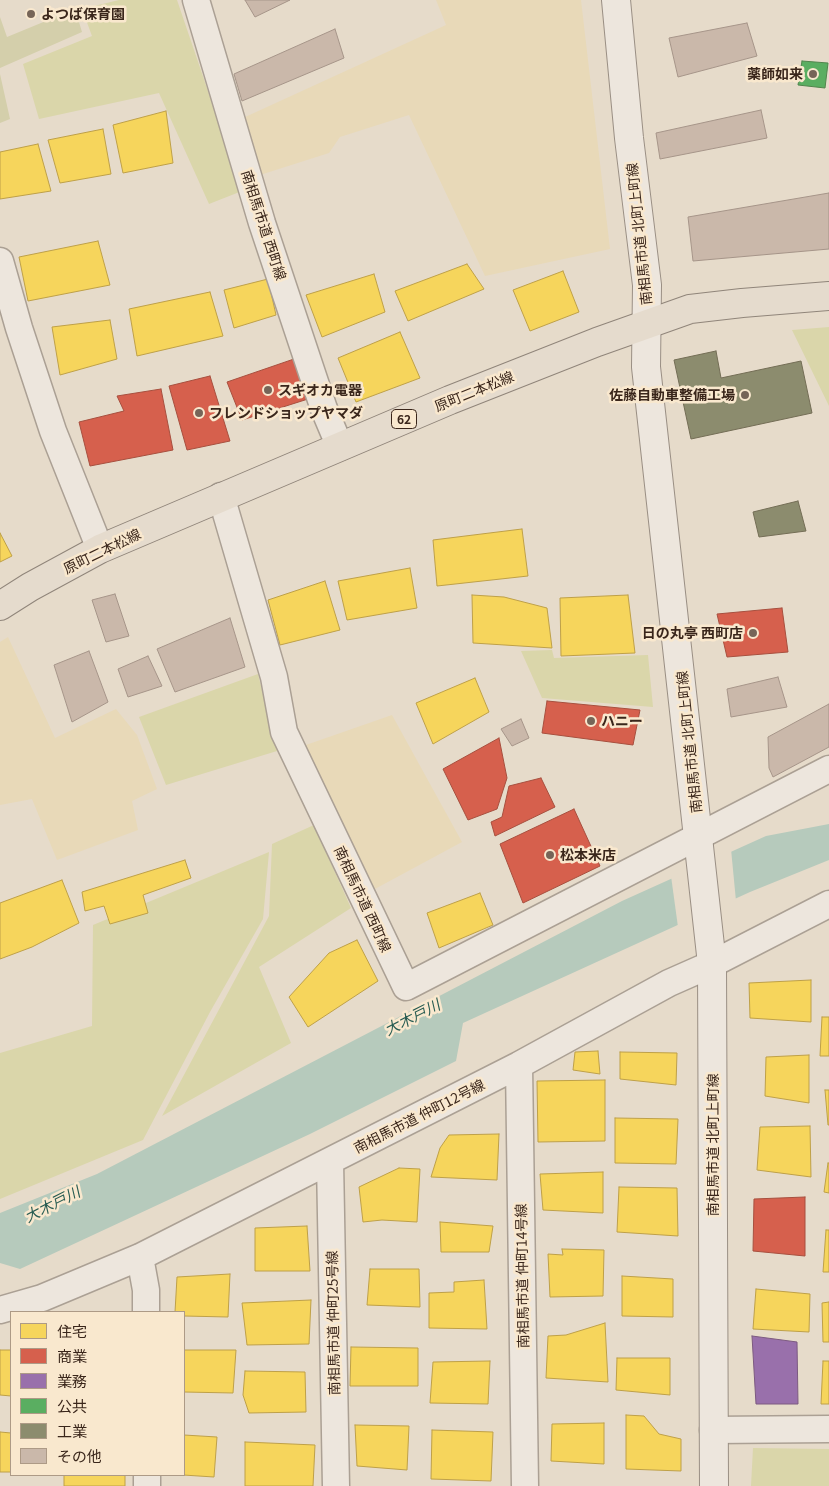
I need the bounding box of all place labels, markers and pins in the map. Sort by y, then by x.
place label: よつば保育園 [41,6,125,22]
marker: よつば保育園 [25,8,37,20]
place label: 薬師如来 [747,66,803,82]
marker: 薬師如来 [807,68,819,80]
place label: スギオカ電器 [278,382,362,398]
marker: スギオカ電器 [262,384,274,396]
place label: 佐藤自動車整備工場 [609,387,735,403]
marker: 佐藤自動車整備工場 [739,389,751,401]
place label: フレンドショップヤマダ [209,405,363,421]
marker: フレンドショップヤマダ [193,407,205,419]
place label: 日の丸亭 西町店 [642,625,743,641]
marker: 日の丸亭 西町店 [747,627,759,639]
place label: ハニー [601,713,643,729]
marker: ハニー [585,715,597,727]
place label: 松本米店 [560,847,616,863]
marker: 松本米店 [544,849,556,861]

